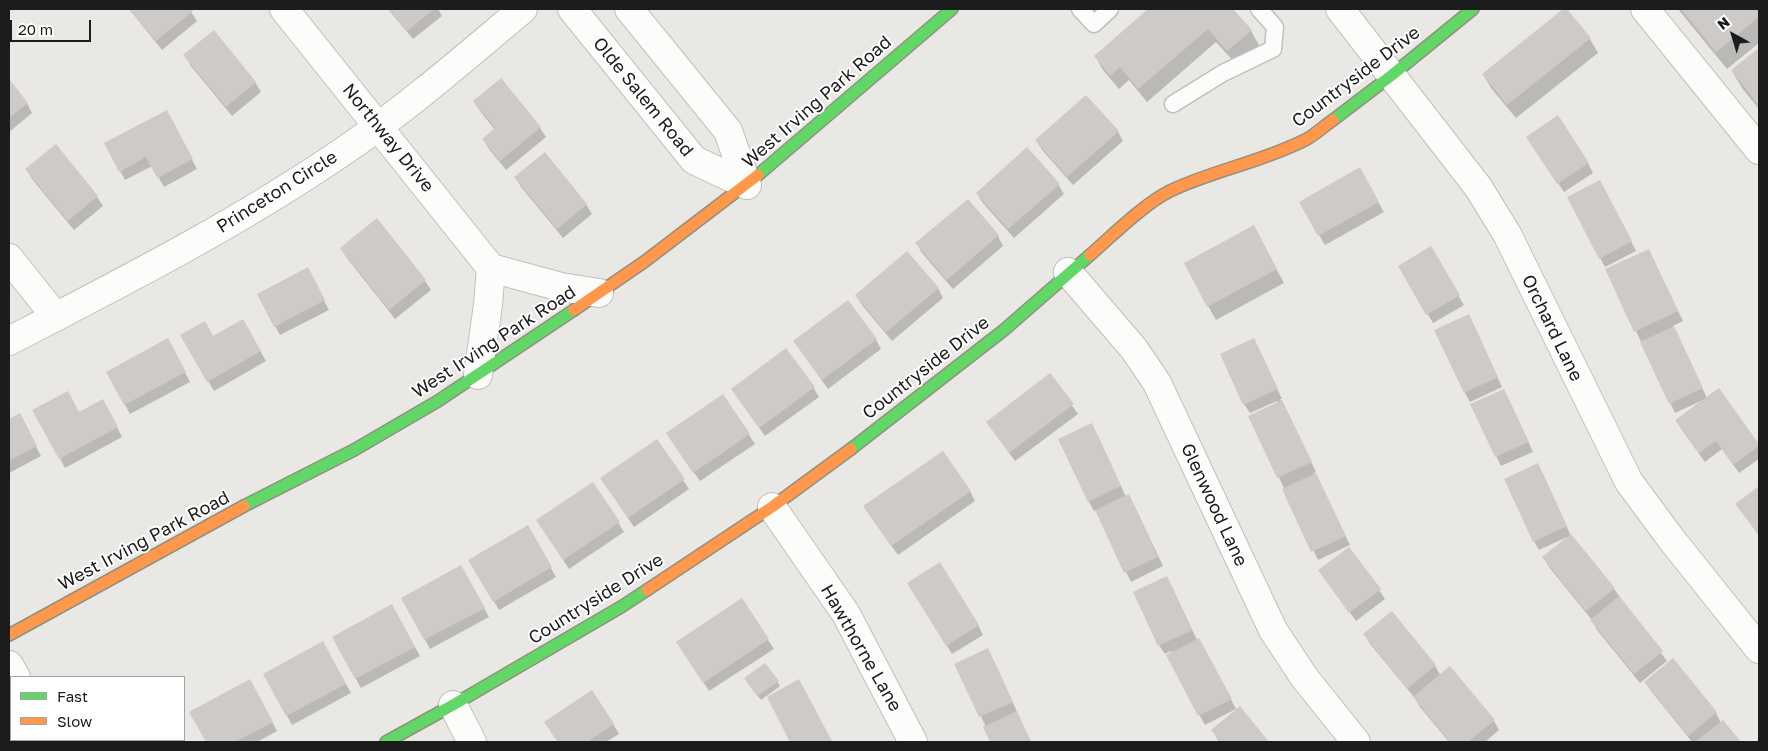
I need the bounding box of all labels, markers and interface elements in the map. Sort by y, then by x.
scale bar [12,10,94,42]
north arrow [1708,10,1758,60]
text: N [1714,13,1733,33]
text: 20 m [18,20,53,38]
street label: Countryside Drive [1288,22,1424,132]
street label: West Irving Park Road [738,31,896,173]
street label: Olde Salem Road [588,33,698,161]
street label: Northway Drive [338,79,438,197]
street label: Princeton Circle [213,146,341,238]
street label: Orchard Lane [1517,271,1587,385]
street label: West Irving Park Road [408,281,580,403]
street label: Countryside Drive [858,312,994,424]
street label: Glenwood Lane [1176,440,1252,570]
street label: West Irving Park Road [55,487,233,595]
street label: Countryside Drive [525,549,667,649]
street label: Hawthorne Lane [816,581,906,715]
legend [10,676,185,741]
text: Fast [57,687,88,705]
text: Slow [57,712,92,730]

